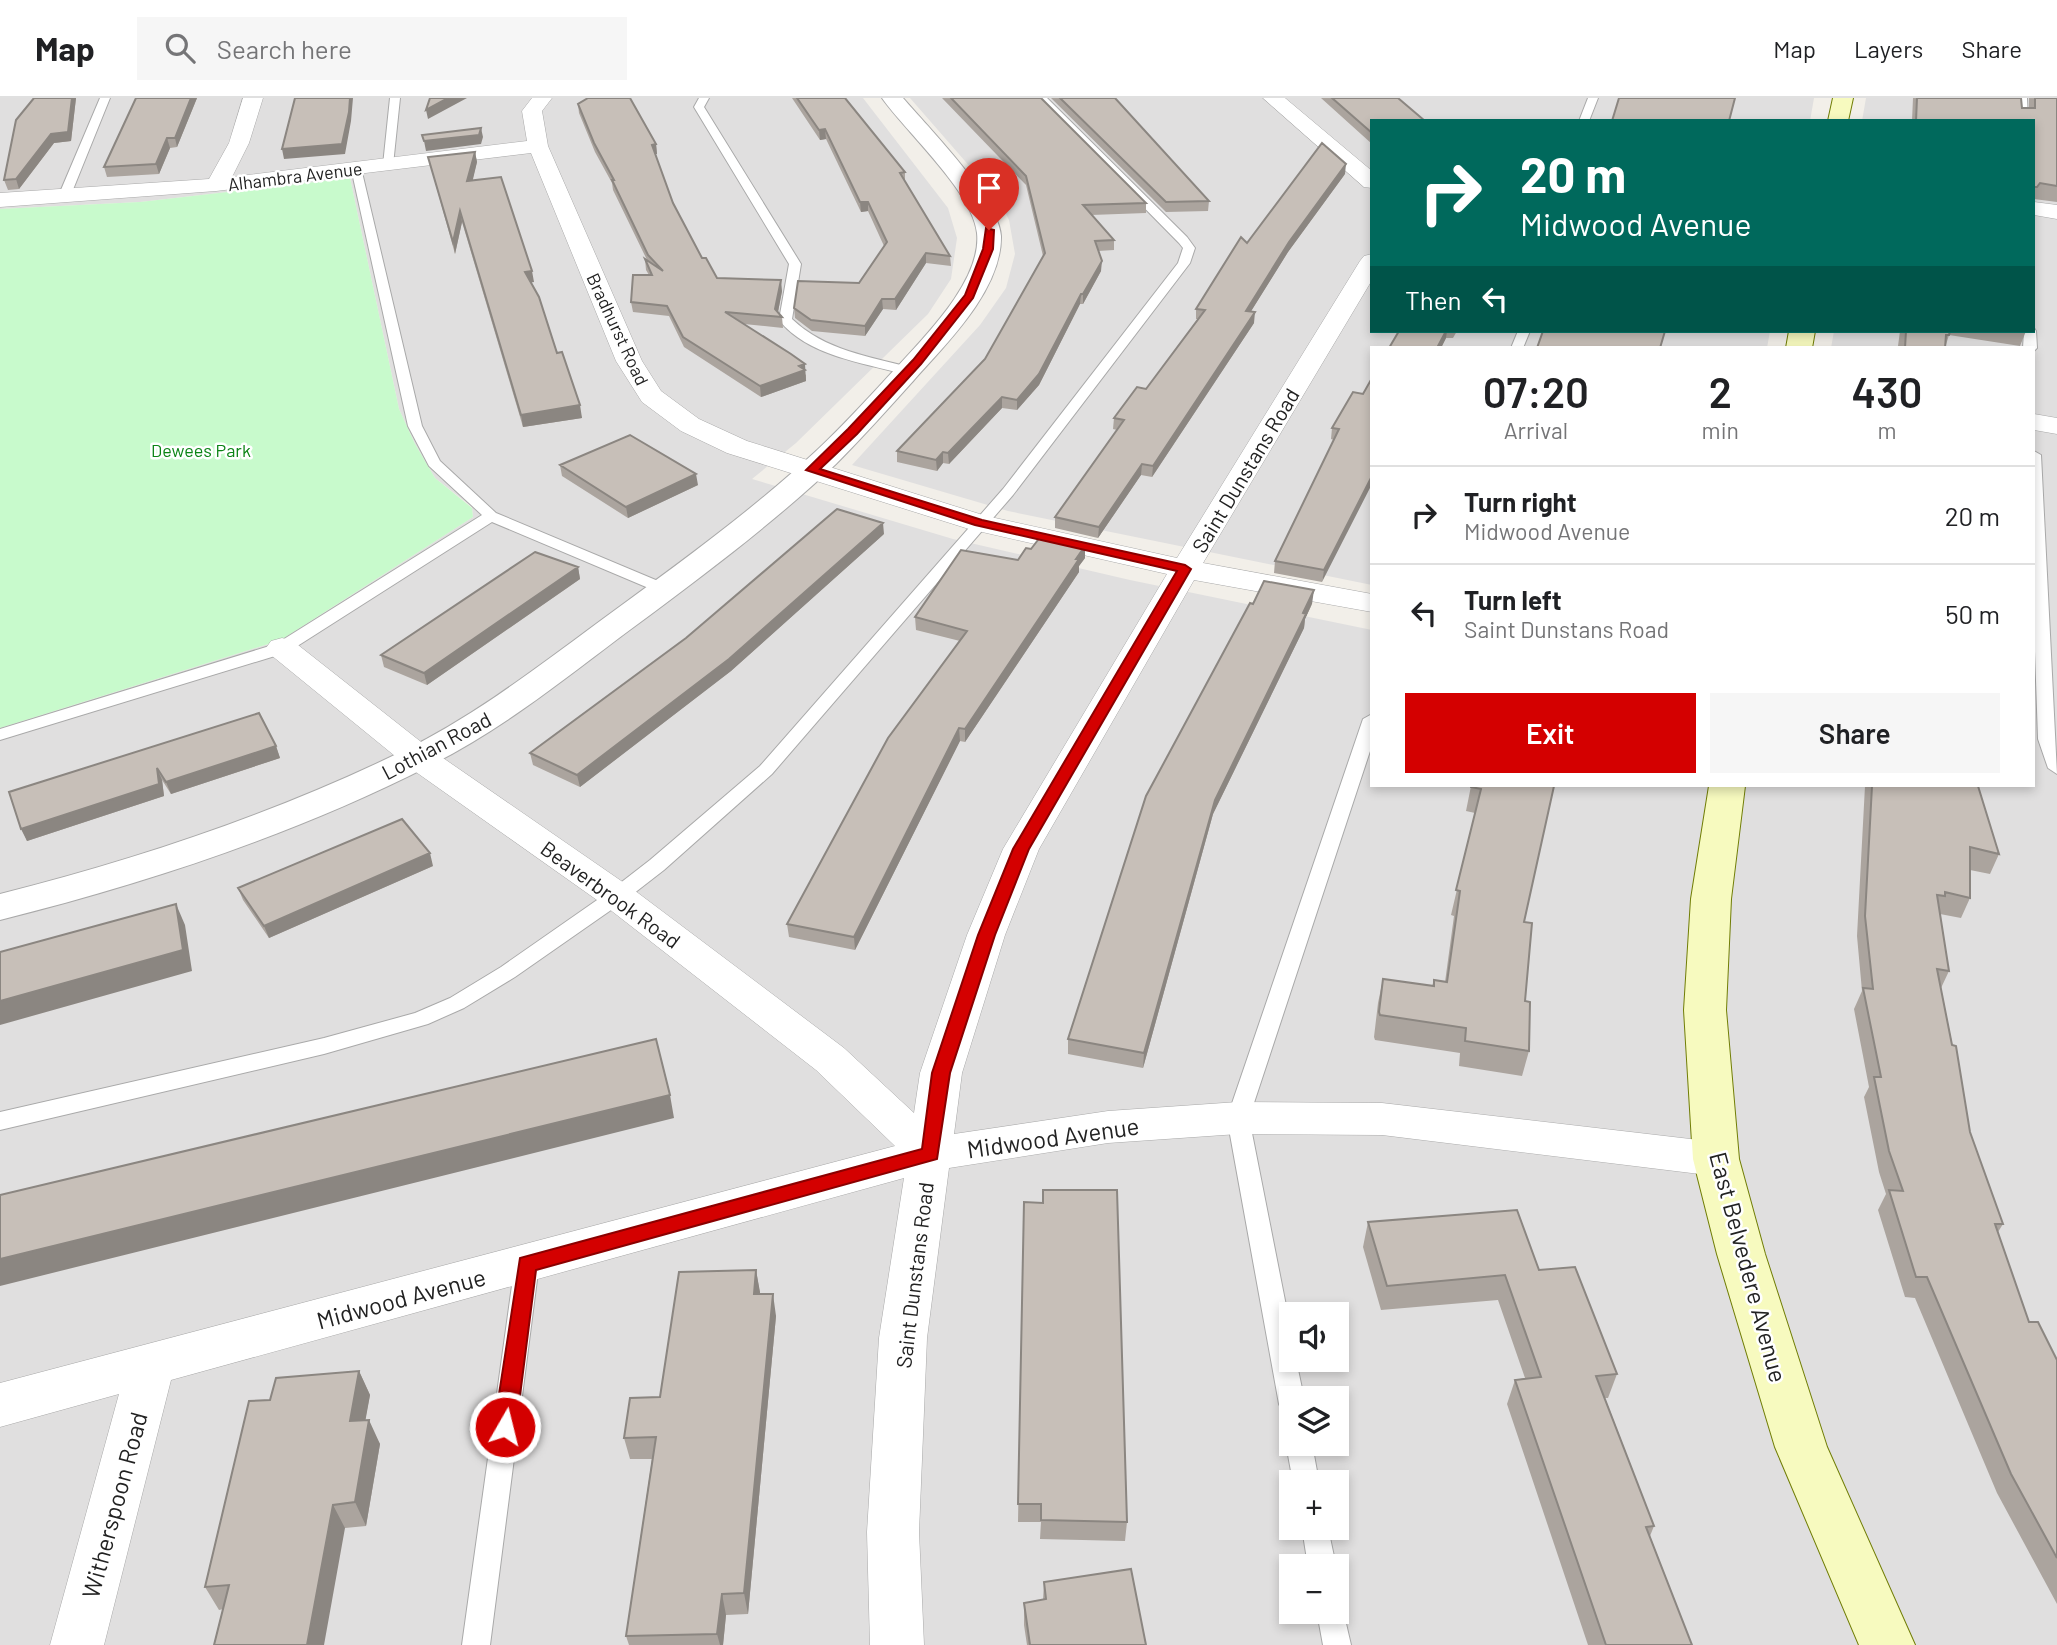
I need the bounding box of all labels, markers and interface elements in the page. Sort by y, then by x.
search box [137,17,627,80]
text: Map [35,28,95,68]
icon: search [161,29,199,67]
text: Search here [217,33,352,64]
text: Map [1773,34,1816,63]
text: Layers [1854,34,1923,63]
text: Share [1961,34,2022,63]
text: 20 m [1520,144,1626,203]
icon: right [1405,147,1496,238]
street label: Alhambra Avenue [227,157,363,195]
pin [959,158,1019,230]
icon: arrive [970,169,1008,207]
text: Midwood Avenue [1520,204,1752,242]
street label: Bradhurst Road [582,269,654,389]
icon: left [1476,280,1514,318]
text: Then [1405,284,1462,315]
text: 07:20 [1483,366,1589,416]
text: 2 [1709,366,1732,416]
text: 430 [1852,366,1922,416]
street label: Saint Dunstans Road [1186,383,1304,557]
text: Arrival [1504,416,1568,444]
text: min [1702,416,1739,444]
text: m [1877,416,1896,444]
park label: Dewees Park [151,439,251,461]
text: Turn right [1464,486,1577,517]
icon: right [1405,496,1443,534]
text: 20 m [1945,500,2000,531]
text: Midwood Avenue [1464,517,1630,545]
text: Turn left [1464,584,1562,615]
icon: left [1405,594,1443,632]
text: 50 m [1945,598,2000,629]
text: Saint Dunstans Road [1464,615,1669,643]
button: Exit [1405,693,1696,773]
button: Share [1710,693,2000,773]
street label: Lothian Road [377,706,495,784]
street label: Beaverbrook Road [536,835,686,953]
street label: Midwood Avenue [965,1111,1141,1163]
street label: East Belvedere Avenue [1704,1149,1794,1385]
street label: Saint Dunstans Road [890,1181,938,1369]
street label: Midwood Avenue [313,1262,489,1334]
map controls [1279,1302,1349,1624]
button: sound [1279,1302,1349,1372]
button: layers [1279,1386,1349,1456]
position arrow [468,1390,542,1464]
street label: Witherspoon Road [75,1409,153,1601]
button: + [1279,1470,1349,1540]
button: − [1279,1554,1349,1624]

